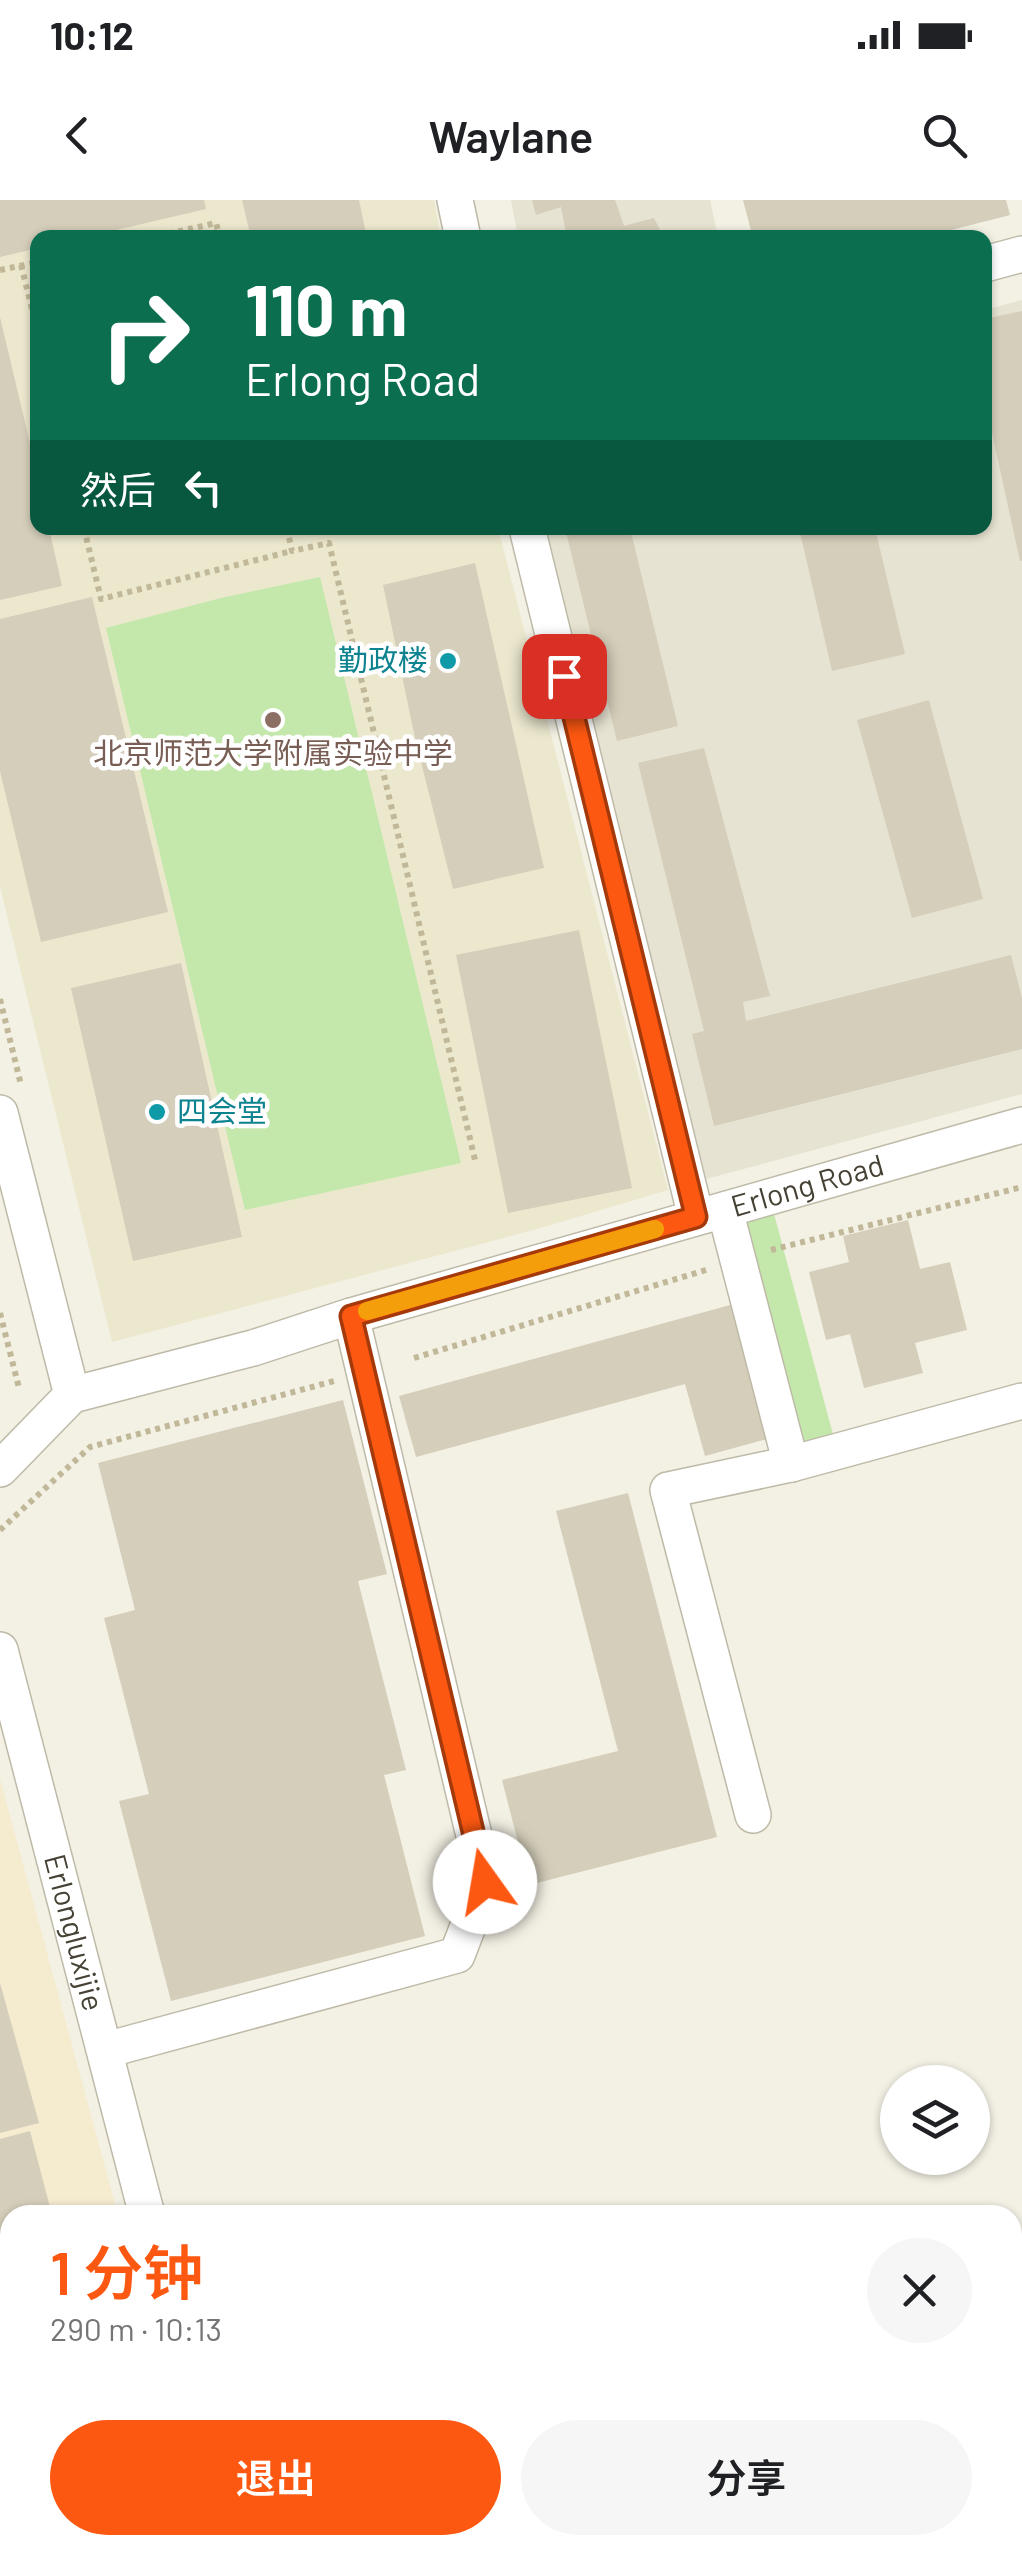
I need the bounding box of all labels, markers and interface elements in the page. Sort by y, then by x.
text: 10:12 [50,12,134,58]
icon: back [50,108,105,163]
text: Waylane [429,108,593,162]
icon: search [917,108,972,163]
text: 110 m [245,266,407,350]
icon: right [80,270,210,400]
text: Erlong Road [245,351,480,405]
icon: left [176,460,231,515]
text: 然后 [80,466,156,512]
pin [522,634,607,719]
place label: 勤政楼 [338,641,428,677]
icon: arrive [537,649,592,704]
marker: 勤政楼 [437,650,459,672]
marker: 北京师范大学附属实验中学 [262,709,284,731]
place label: 北京师范大学附属实验中学 [93,734,453,770]
place label: 四会堂 [177,1092,267,1128]
marker: 四会堂 [146,1101,168,1123]
street label: Erlong Road [727,1145,887,1223]
position arrow [433,1830,537,1934]
street label: Erlongluxijie [38,1850,113,2014]
map controls [880,2065,990,2175]
button: layers [880,2065,990,2175]
text: 1 分钟 [50,2235,203,2307]
button: close [867,2238,972,2343]
text: 290 m · 10:13 [50,2309,222,2347]
button: 退出 [50,2420,501,2535]
button: 分享 [521,2420,972,2535]

